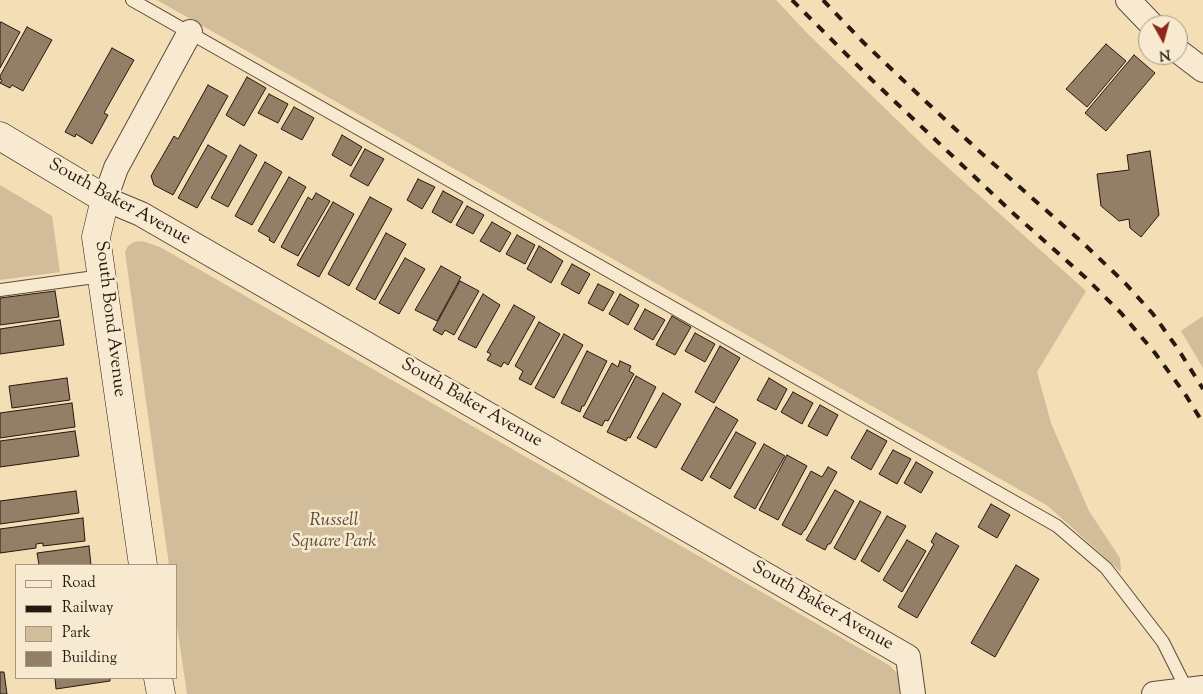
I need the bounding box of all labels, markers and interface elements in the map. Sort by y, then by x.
north arrow [1138,15,1188,65]
text: N [1158,43,1171,65]
street label: South Baker Avenue [44,155,194,251]
street label: South Bond Avenue [89,240,129,398]
street label: South Baker Avenue [396,355,546,453]
park label: Russell Square Park [292,511,376,554]
street label: South Baker Avenue [747,558,897,656]
legend [15,564,178,679]
text: Road [62,573,96,594]
text: Railway [62,598,113,619]
text: Park [62,623,91,644]
text: Building [62,648,117,669]

